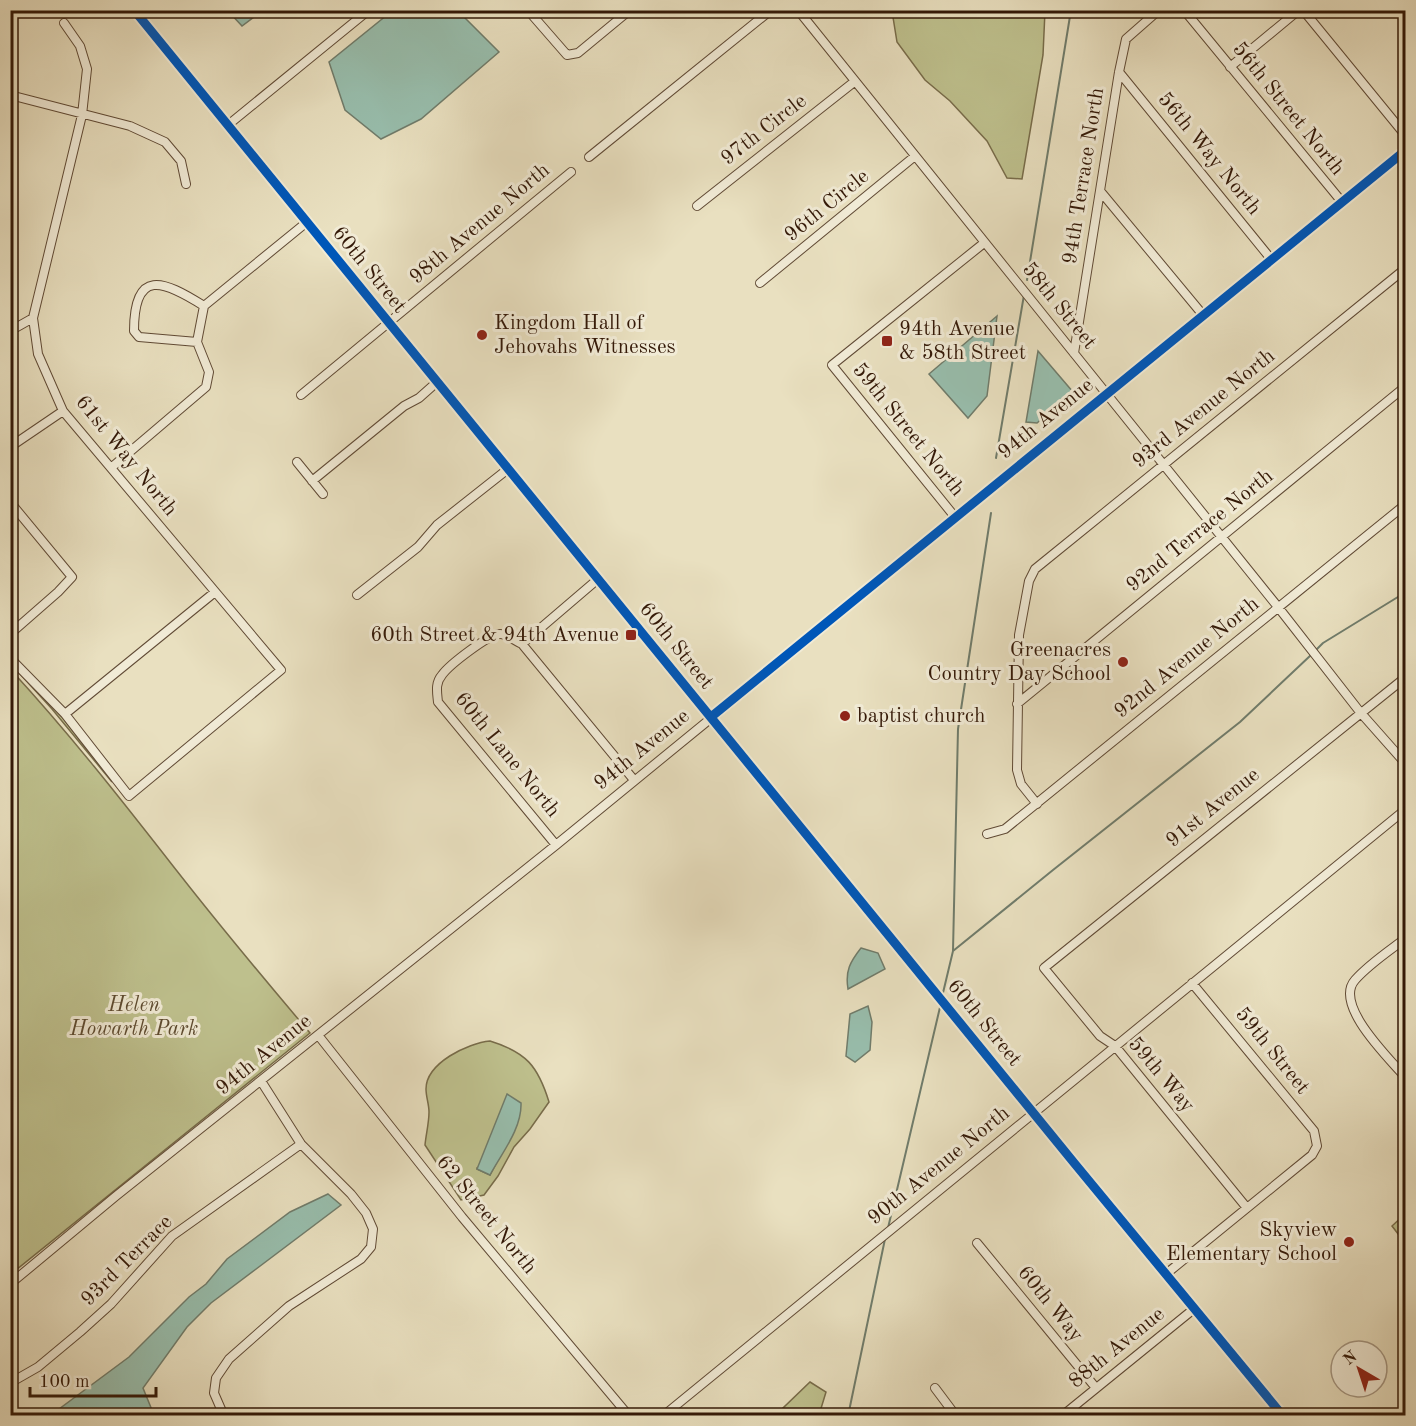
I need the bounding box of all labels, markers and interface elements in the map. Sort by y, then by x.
street label: 56th Street North [1228,38,1348,180]
street label: 94th Terrace North [1060,86,1108,266]
street label: 56th Way North [1153,89,1265,219]
street label: 97th Circle [717,90,811,170]
street label: 98th Avenue North [406,160,554,288]
street label: 96th Circle [781,166,873,246]
street label: 60th Street [328,223,410,317]
street label: 58th Street [1018,259,1100,353]
place label: Kingdom Hall of Jehovahs Witnesses [494,313,676,358]
place label: 94th Avenue & 58th Street [899,319,1026,364]
marker: Kingdom Hall of Jehovahs Witnesses [475,328,489,342]
marker: 94th Avenue & 58th Street [880,334,894,348]
street label: 93rd Avenue North [1129,345,1279,473]
street label: 59th Street North [848,359,968,501]
street label: 94th Avenue [994,374,1098,464]
street label: 61st Way North [71,392,181,520]
street label: 92nd Terrace North [1123,466,1277,596]
street label: 92nd Avenue North [1111,593,1263,723]
street label: 60th Street [635,599,717,693]
place label: 60th Street & 94th Avenue [370,625,619,646]
marker: 60th Street & 94th Avenue [624,628,638,642]
place label: Greenacres Country Day School [927,640,1111,685]
marker: Greenacres Country Day School [1116,655,1130,669]
street label: 60th Lane North [450,688,564,822]
street label: 94th Avenue [590,705,694,795]
place label: baptist church [857,706,985,727]
marker: baptist church [838,709,852,723]
street label: 91st Avenue [1162,764,1264,852]
street label: 60th Street [943,976,1025,1070]
park label: Helen Howarth Park [69,995,198,1040]
street label: 59th Street [1231,1004,1313,1098]
street label: 94th Avenue [212,1010,316,1100]
street label: 59th Way [1124,1033,1198,1117]
street label: 90th Avenue North [864,1103,1014,1229]
street label: 62 Street North [432,1152,540,1278]
street label: 93rd Terrace [77,1211,177,1311]
place label: Skyview Elementary School [1166,1220,1337,1265]
marker: Skyview Elementary School [1342,1235,1356,1249]
street label: 60th Way [1013,1262,1087,1346]
street label: 88th Avenue [1065,1303,1169,1393]
north arrow [1329,1339,1389,1399]
text: N [1341,1348,1361,1369]
scale bar [30,1360,156,1398]
text: 100 m [39,1373,90,1391]

